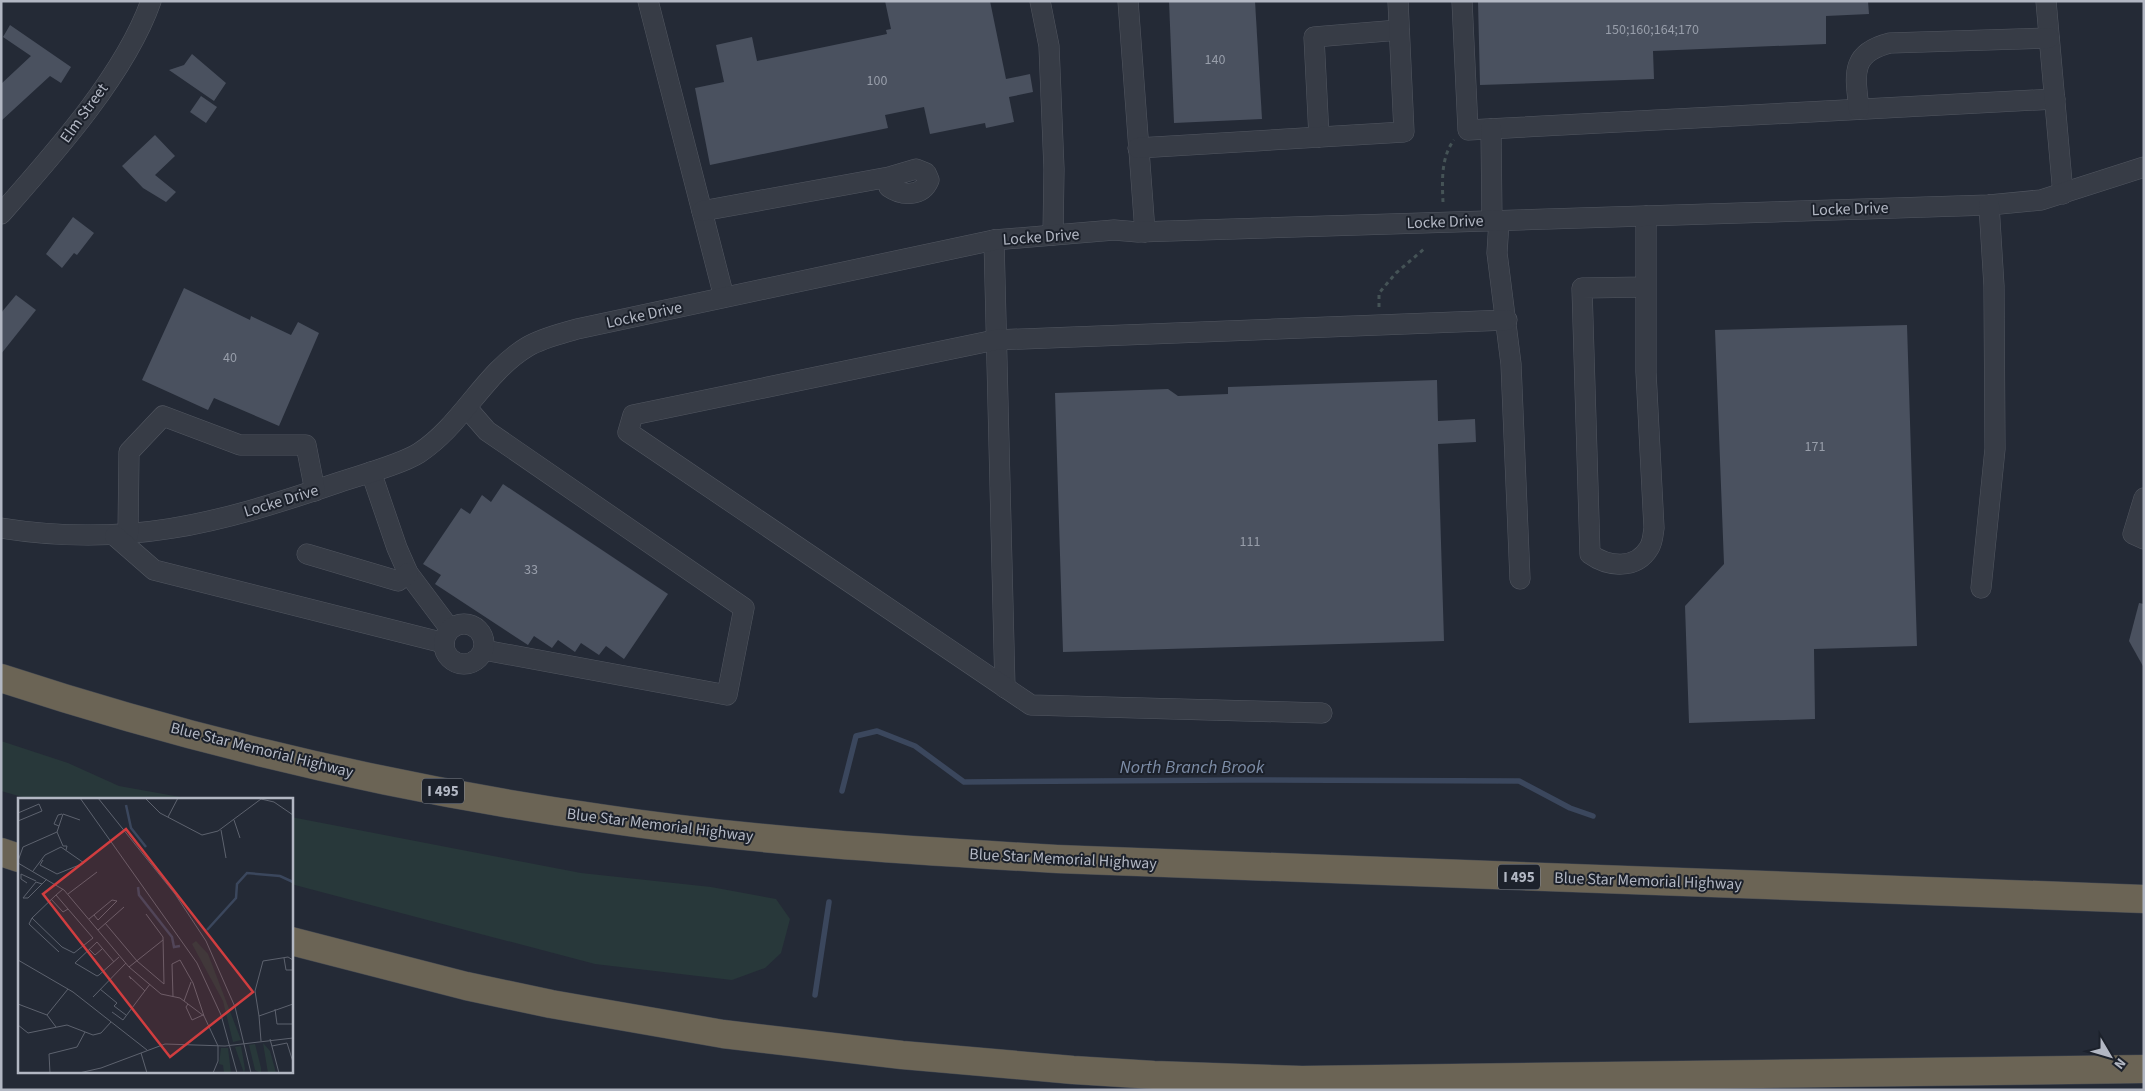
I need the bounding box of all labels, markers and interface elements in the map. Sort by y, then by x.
house number: 150;160;164;170 [1605,20,1699,40]
house number: 140 [1205,50,1225,70]
house number: 100 [867,71,887,91]
street label: Elm Street [55,78,114,147]
street label: Locke Drive [1811,197,1889,221]
street label: Locke Drive [1406,210,1484,234]
street label: Locke Drive [1002,223,1080,251]
street label: Locke Drive [604,296,684,334]
house number: 40 [223,348,237,368]
house number: 171 [1805,437,1825,457]
street label: Locke Drive [241,479,321,523]
house number: 111 [1240,532,1260,552]
house number: 33 [524,560,538,580]
street label: Blue Star Memorial Highway [168,717,356,784]
water label: North Branch Brook [1120,755,1265,780]
road number: I 495 [422,778,464,804]
inset map [18,798,292,1074]
street label: Blue Star Memorial Highway [565,803,755,847]
street label: Blue Star Memorial Highway [969,843,1158,875]
road number: I 495 [1498,864,1540,890]
street label: Blue Star Memorial Highway [1554,867,1743,895]
north arrow [2085,1031,2135,1081]
text: N [2109,1054,2130,1073]

